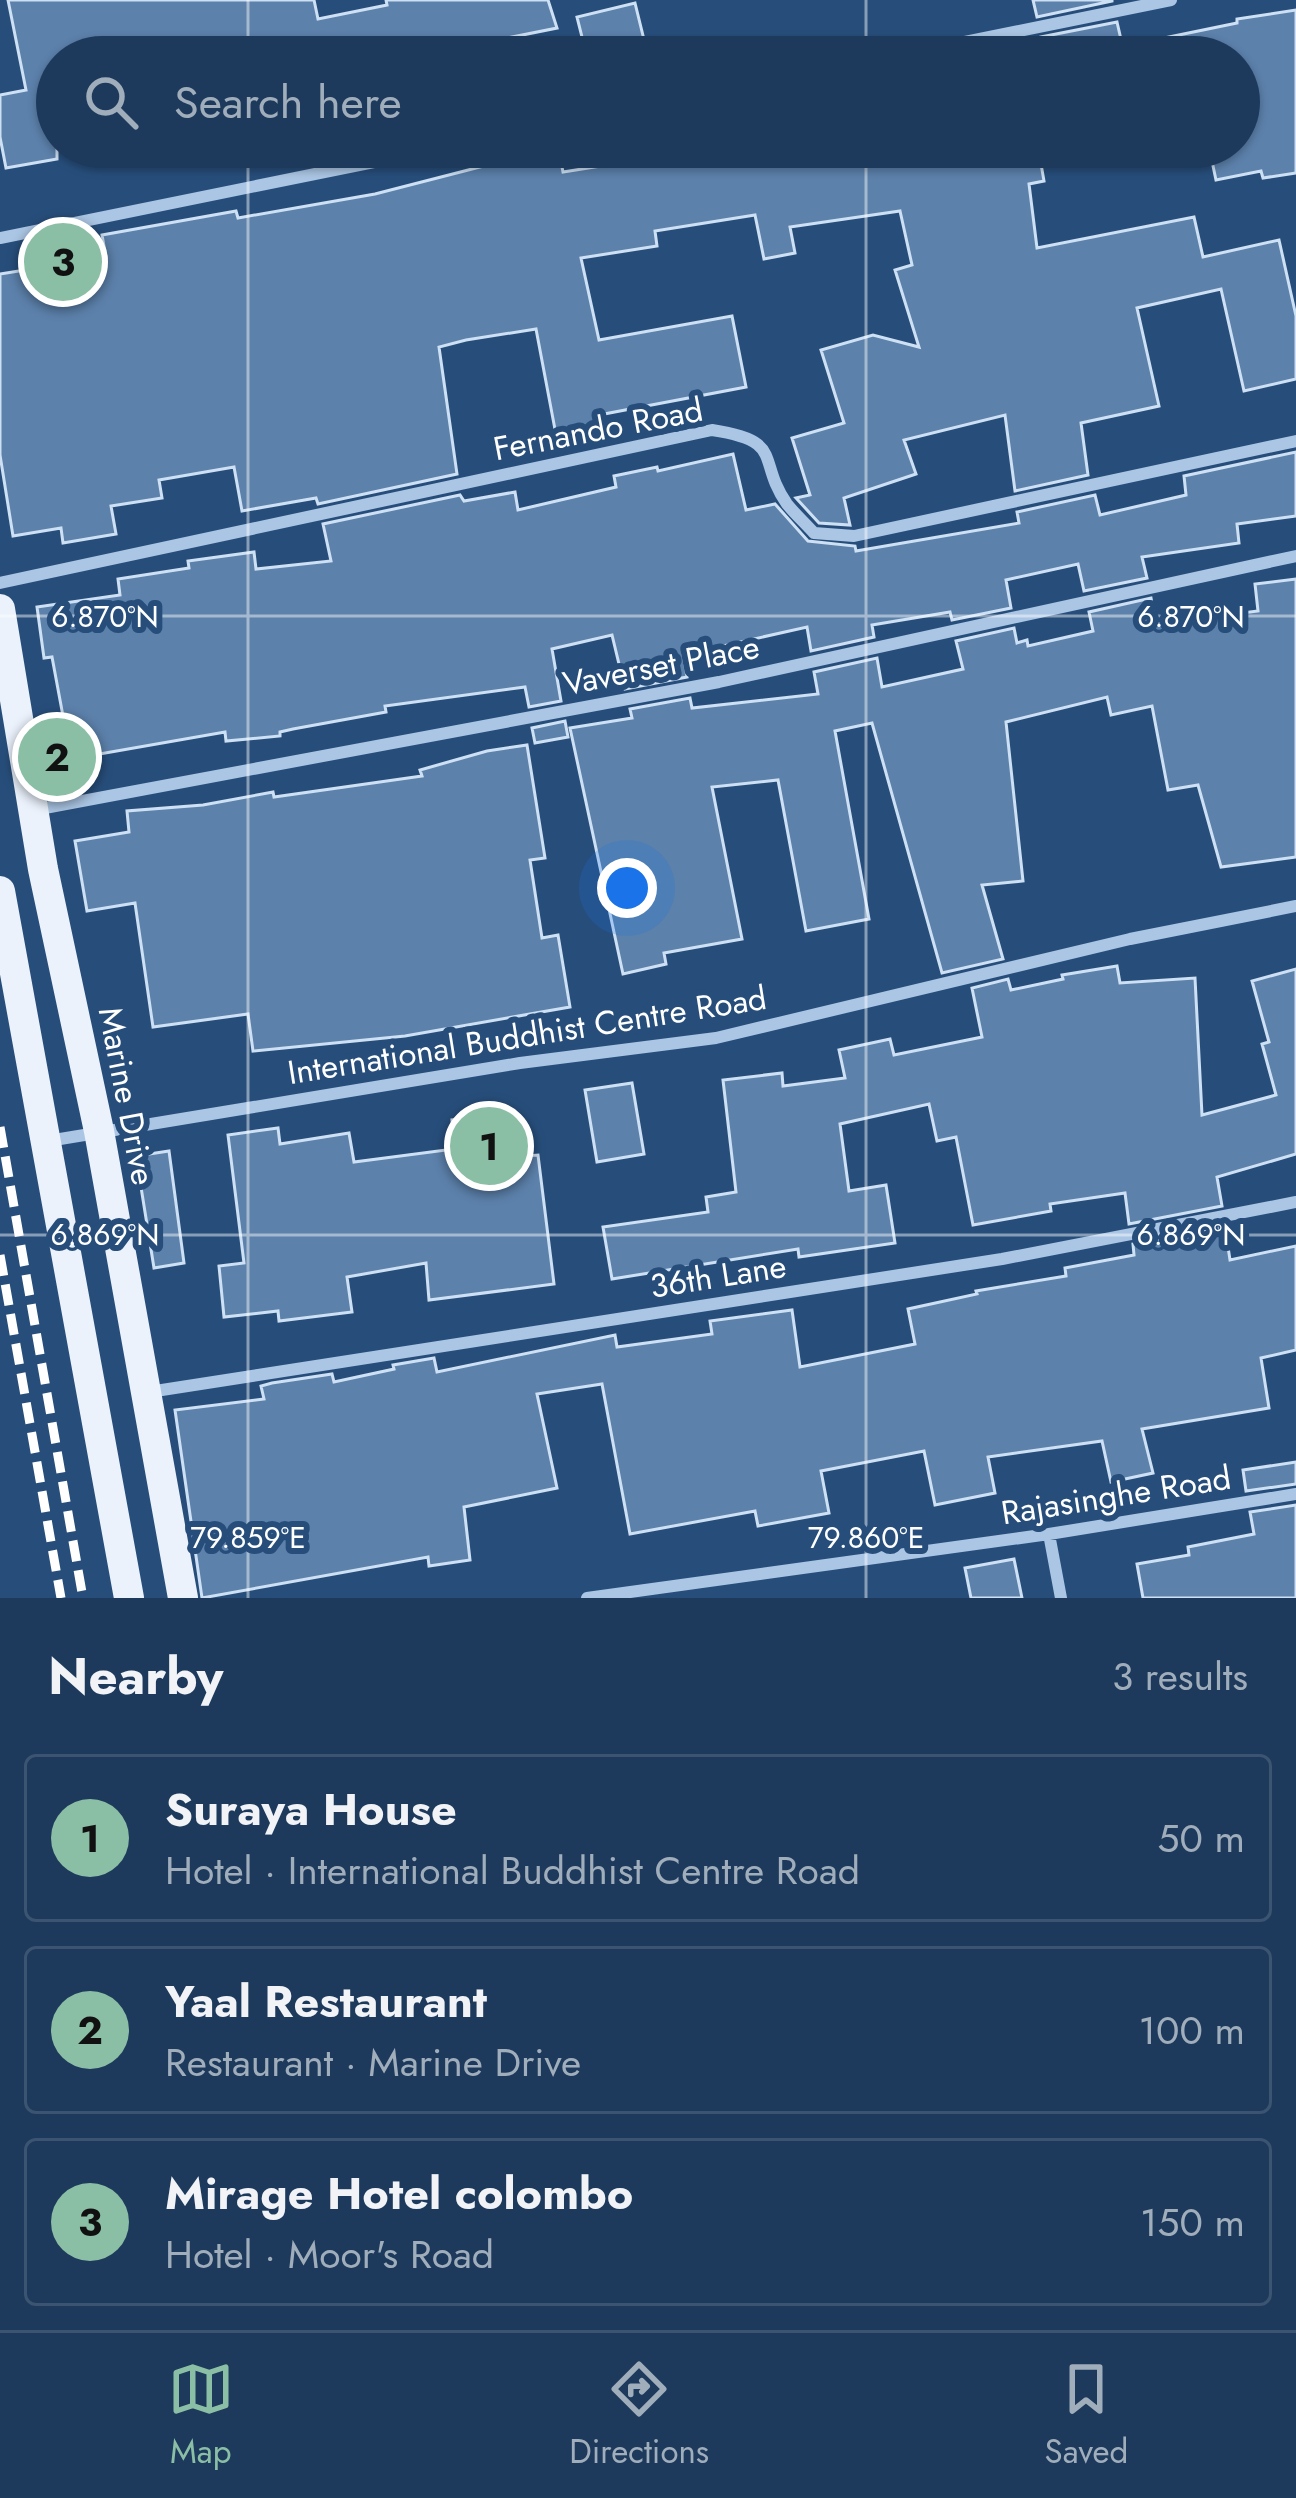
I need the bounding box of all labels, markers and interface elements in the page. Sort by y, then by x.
search box [36,36,1260,168]
icon: search [78,69,144,135]
text: Search here [174,70,402,135]
pin: 3 [24,217,102,307]
street label: Fernando Road [489,386,707,472]
text: 6.870°N [51,595,159,638]
text: 6.870°N [1137,595,1245,638]
street label: Vaverset Place [559,623,763,707]
pin: 2 [18,712,96,802]
your location [597,858,657,918]
street label: International Buddhist Centre Road [284,974,770,1096]
street label: Marine Drive [87,1003,167,1189]
pin: 1 [450,1101,528,1191]
text: 6.869°N [51,1213,159,1256]
text: 6.869°N [1137,1213,1245,1256]
street label: 36th Lane [647,1242,789,1310]
street label: Rajasinghe Road [998,1454,1234,1536]
text: 79.859°E [190,1516,306,1559]
text: 79.860°E [808,1516,924,1559]
text: Nearby [48,1639,223,1713]
text: 3 results [1112,1648,1248,1705]
text: Suraya House [165,1777,457,1842]
text: 1 [80,1810,100,1867]
text: 50 m [1157,1810,1245,1867]
text: Hotel · International Buddhist Centre Road [165,1842,860,1899]
text: Yaal Restaurant [165,1969,487,2034]
text: 2 [77,2002,103,2059]
text: 100 m [1139,2002,1245,2059]
text: Restaurant · Marine Drive [165,2034,581,2091]
text: Mirage Hotel colombo [165,2161,633,2226]
text: 3 [78,2194,102,2251]
text: 150 m [1140,2194,1245,2251]
text: Hotel · Moor's Road [165,2226,494,2283]
tab: Map [168,2356,234,2475]
tab: Directions [569,2356,709,2475]
tab: Saved [1045,2356,1128,2475]

